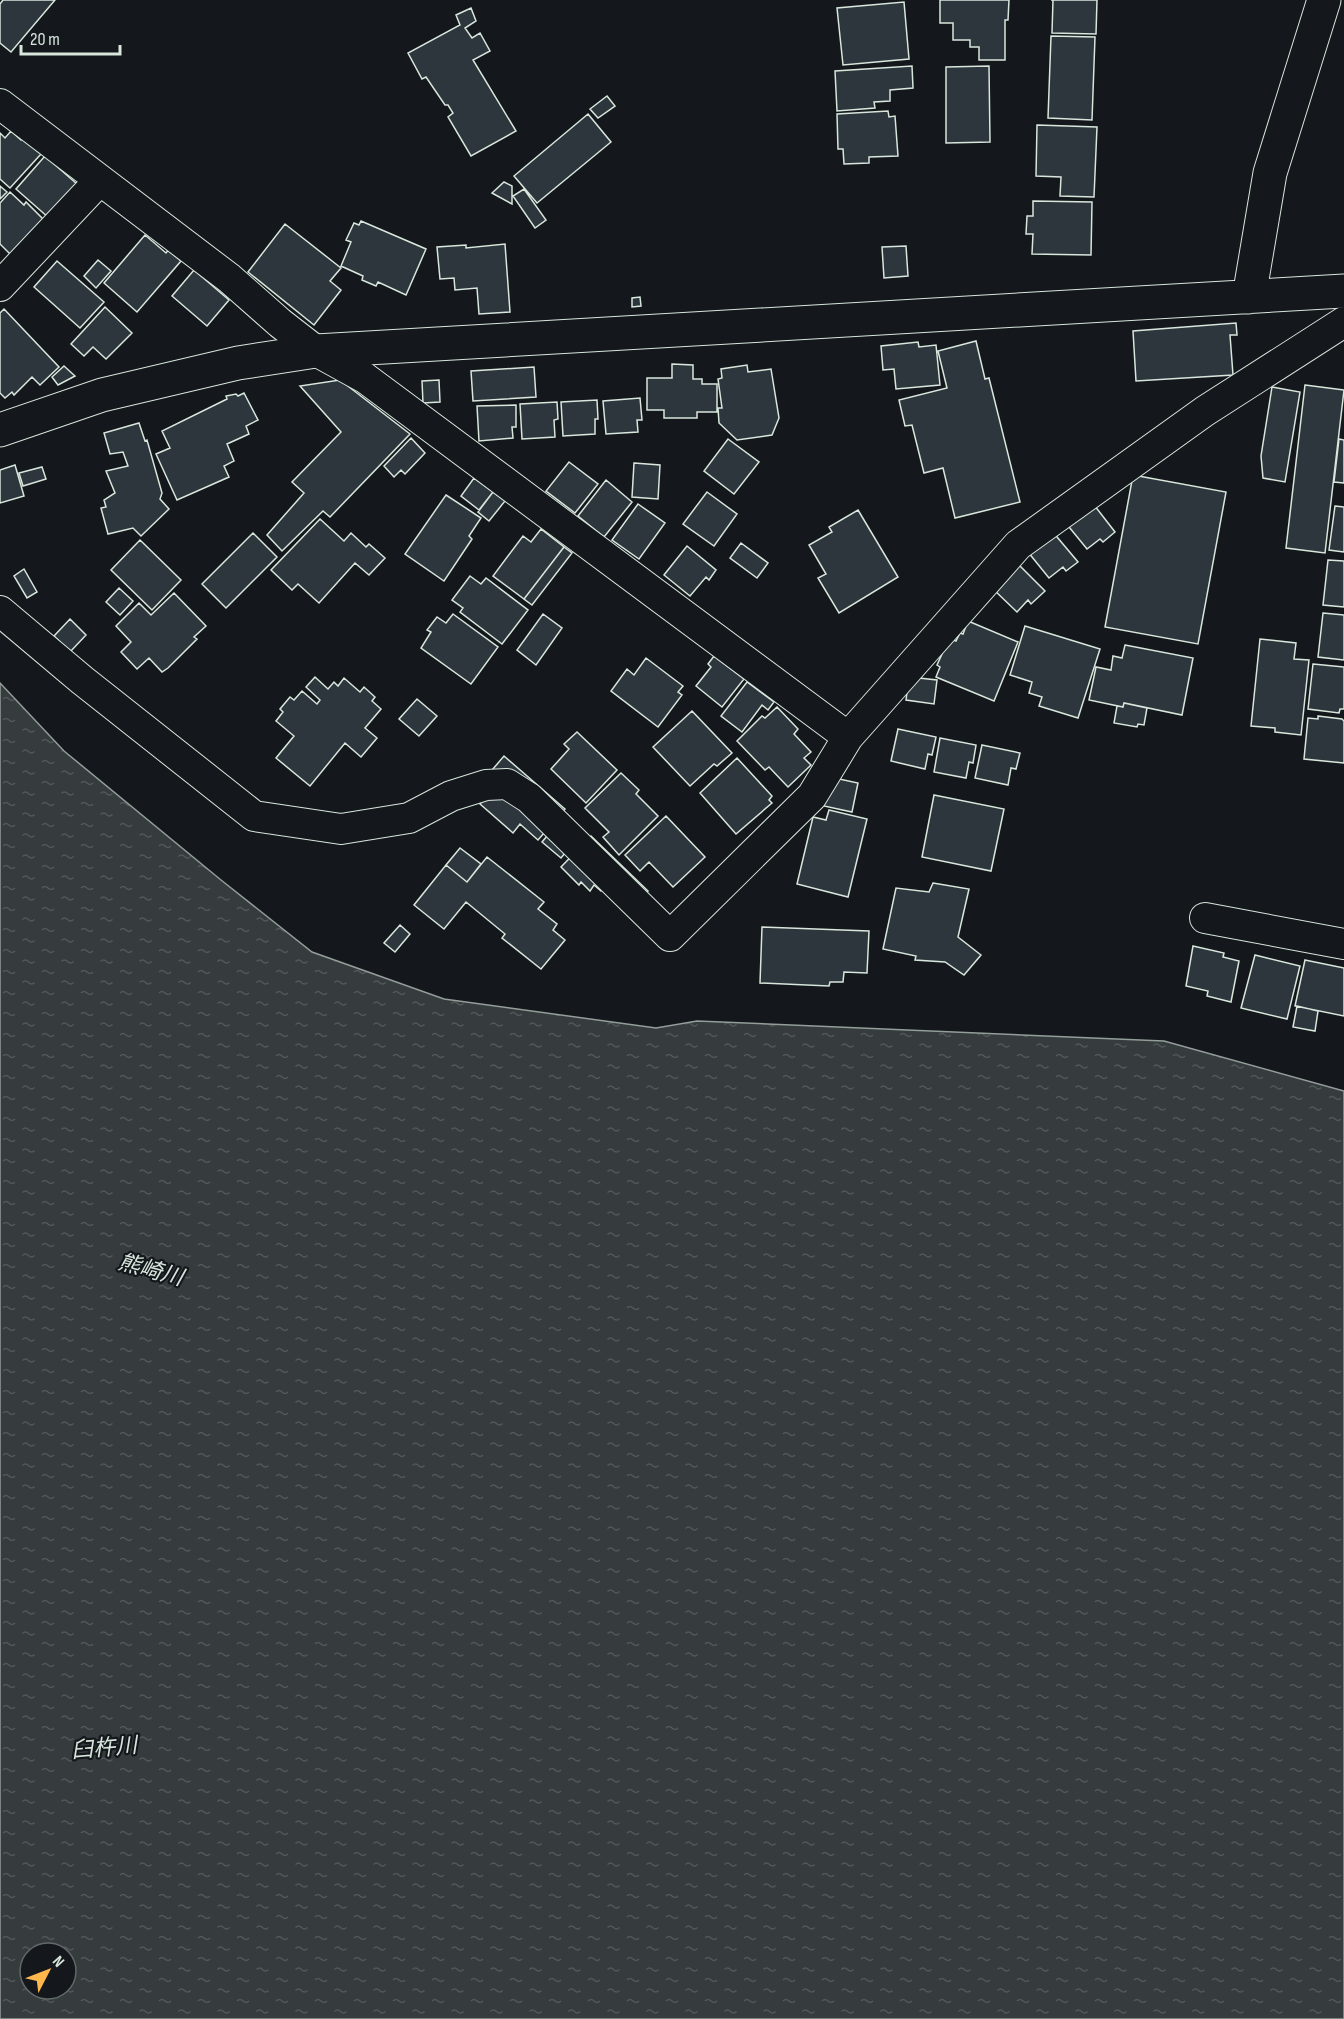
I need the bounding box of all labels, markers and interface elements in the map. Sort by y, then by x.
scale bar [21,18,120,56]
text: 20 m [30,29,60,50]
water label: 熊崎川 [115,1249,188,1293]
water label: 臼杵川 [70,1732,140,1765]
north arrow [18,1941,78,2001]
text: N [48,1952,68,1971]

